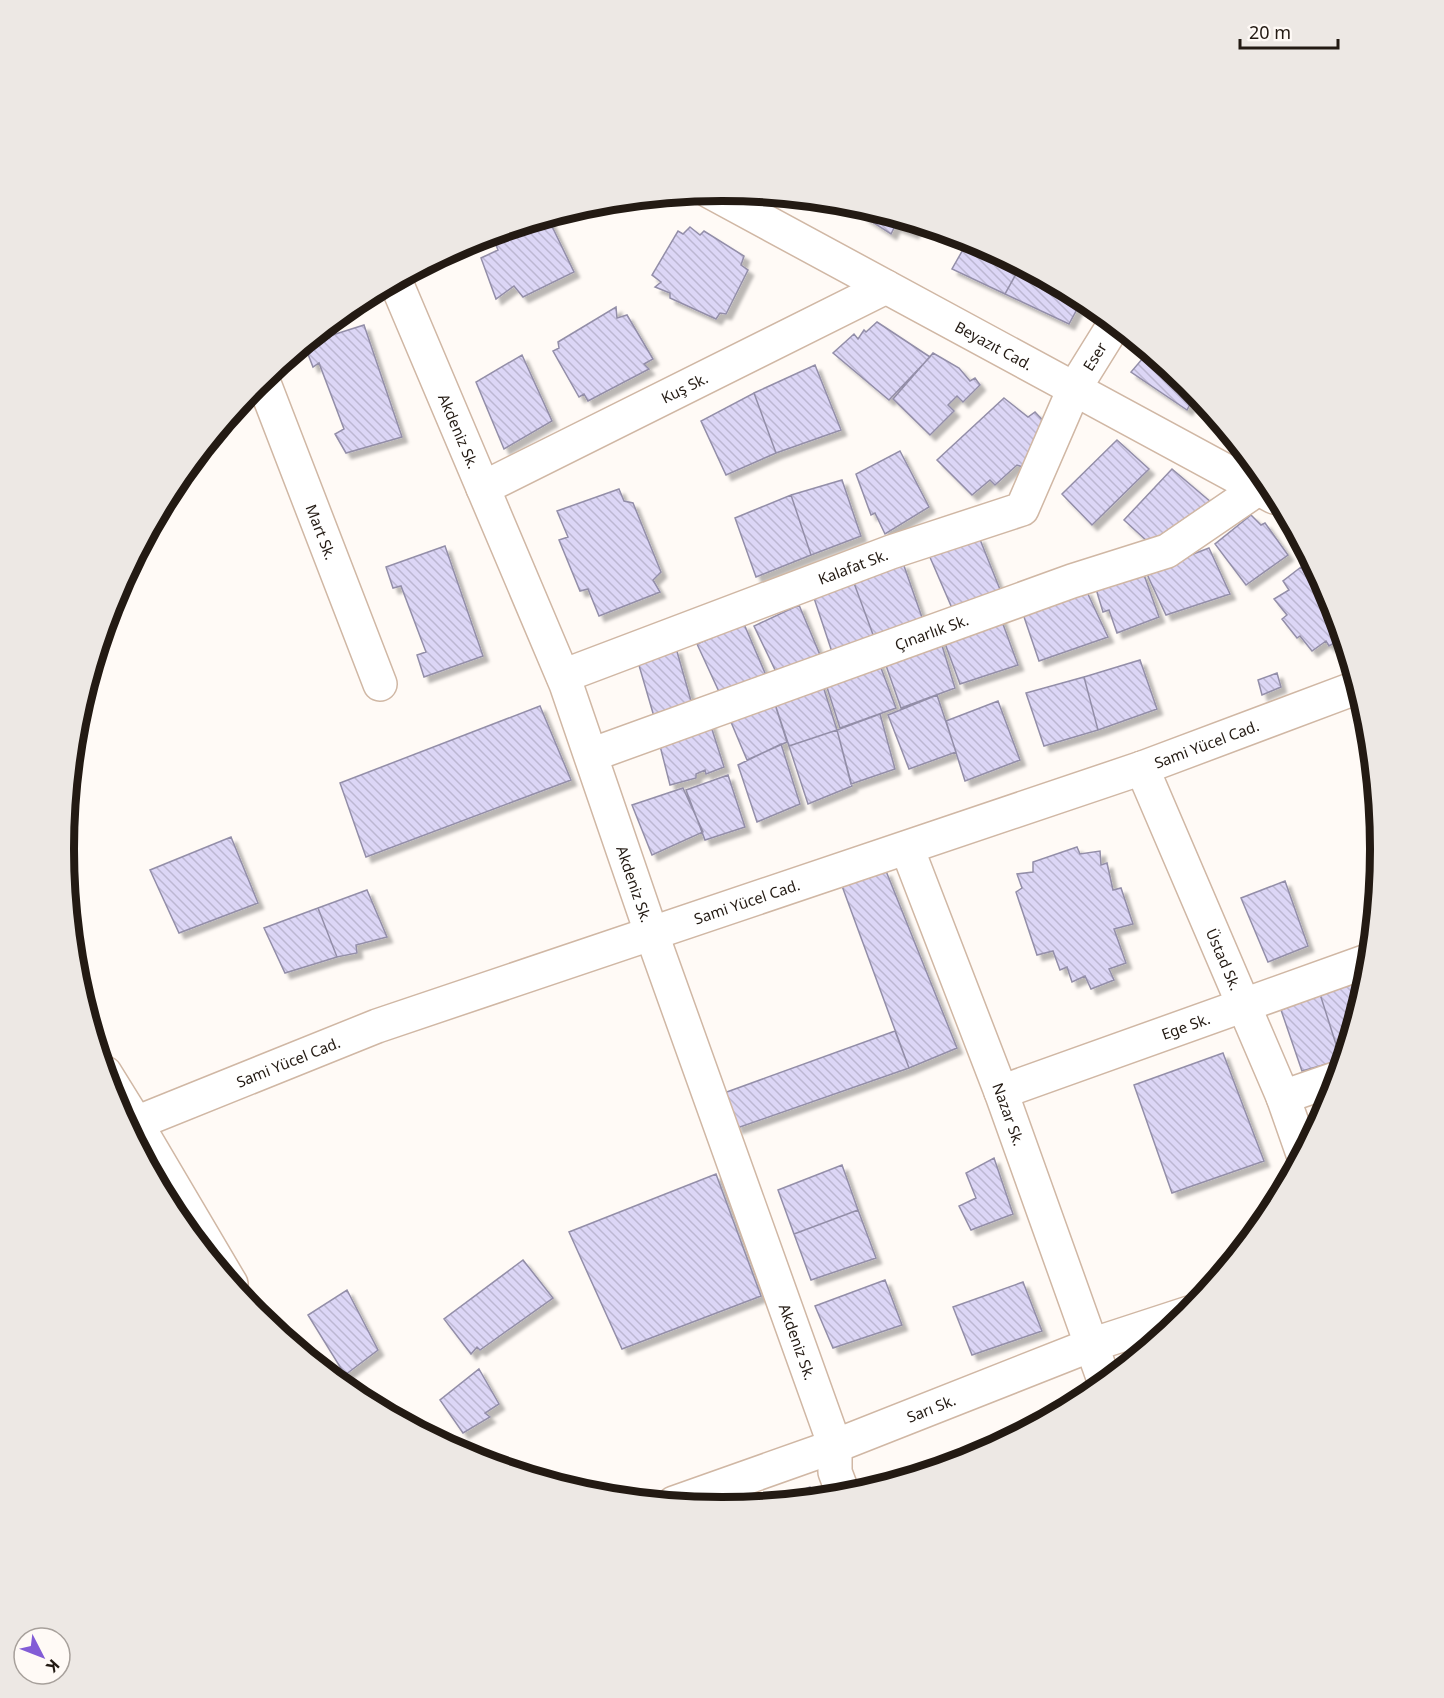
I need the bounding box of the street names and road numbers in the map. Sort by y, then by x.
street label: Beyazıt Cad. [952,316,1036,374]
street label: Eser [1078,338,1111,374]
street label: Kuş Sk. [658,367,711,408]
street label: Akdeniz Sk. [434,390,484,472]
street label: Mart Sk. [302,501,341,563]
street label: Kalafat Sk. [815,544,891,589]
street label: Çınarlık Sk. [892,609,971,654]
street label: Sami Yücel Cad. [1151,715,1262,773]
street label: Akdeniz Sk. [612,843,657,925]
street label: Sami Yücel Cad. [691,874,802,928]
street label: Üstad Sk. [1202,925,1246,993]
street label: Ege Sk. [1159,1008,1213,1044]
street label: Sami Yücel Cad. [233,1032,343,1092]
street label: Nazar Sk. [988,1080,1029,1148]
street label: Akdeniz Sk. [775,1301,821,1383]
street label: Sarı Sk. [904,1389,958,1427]

